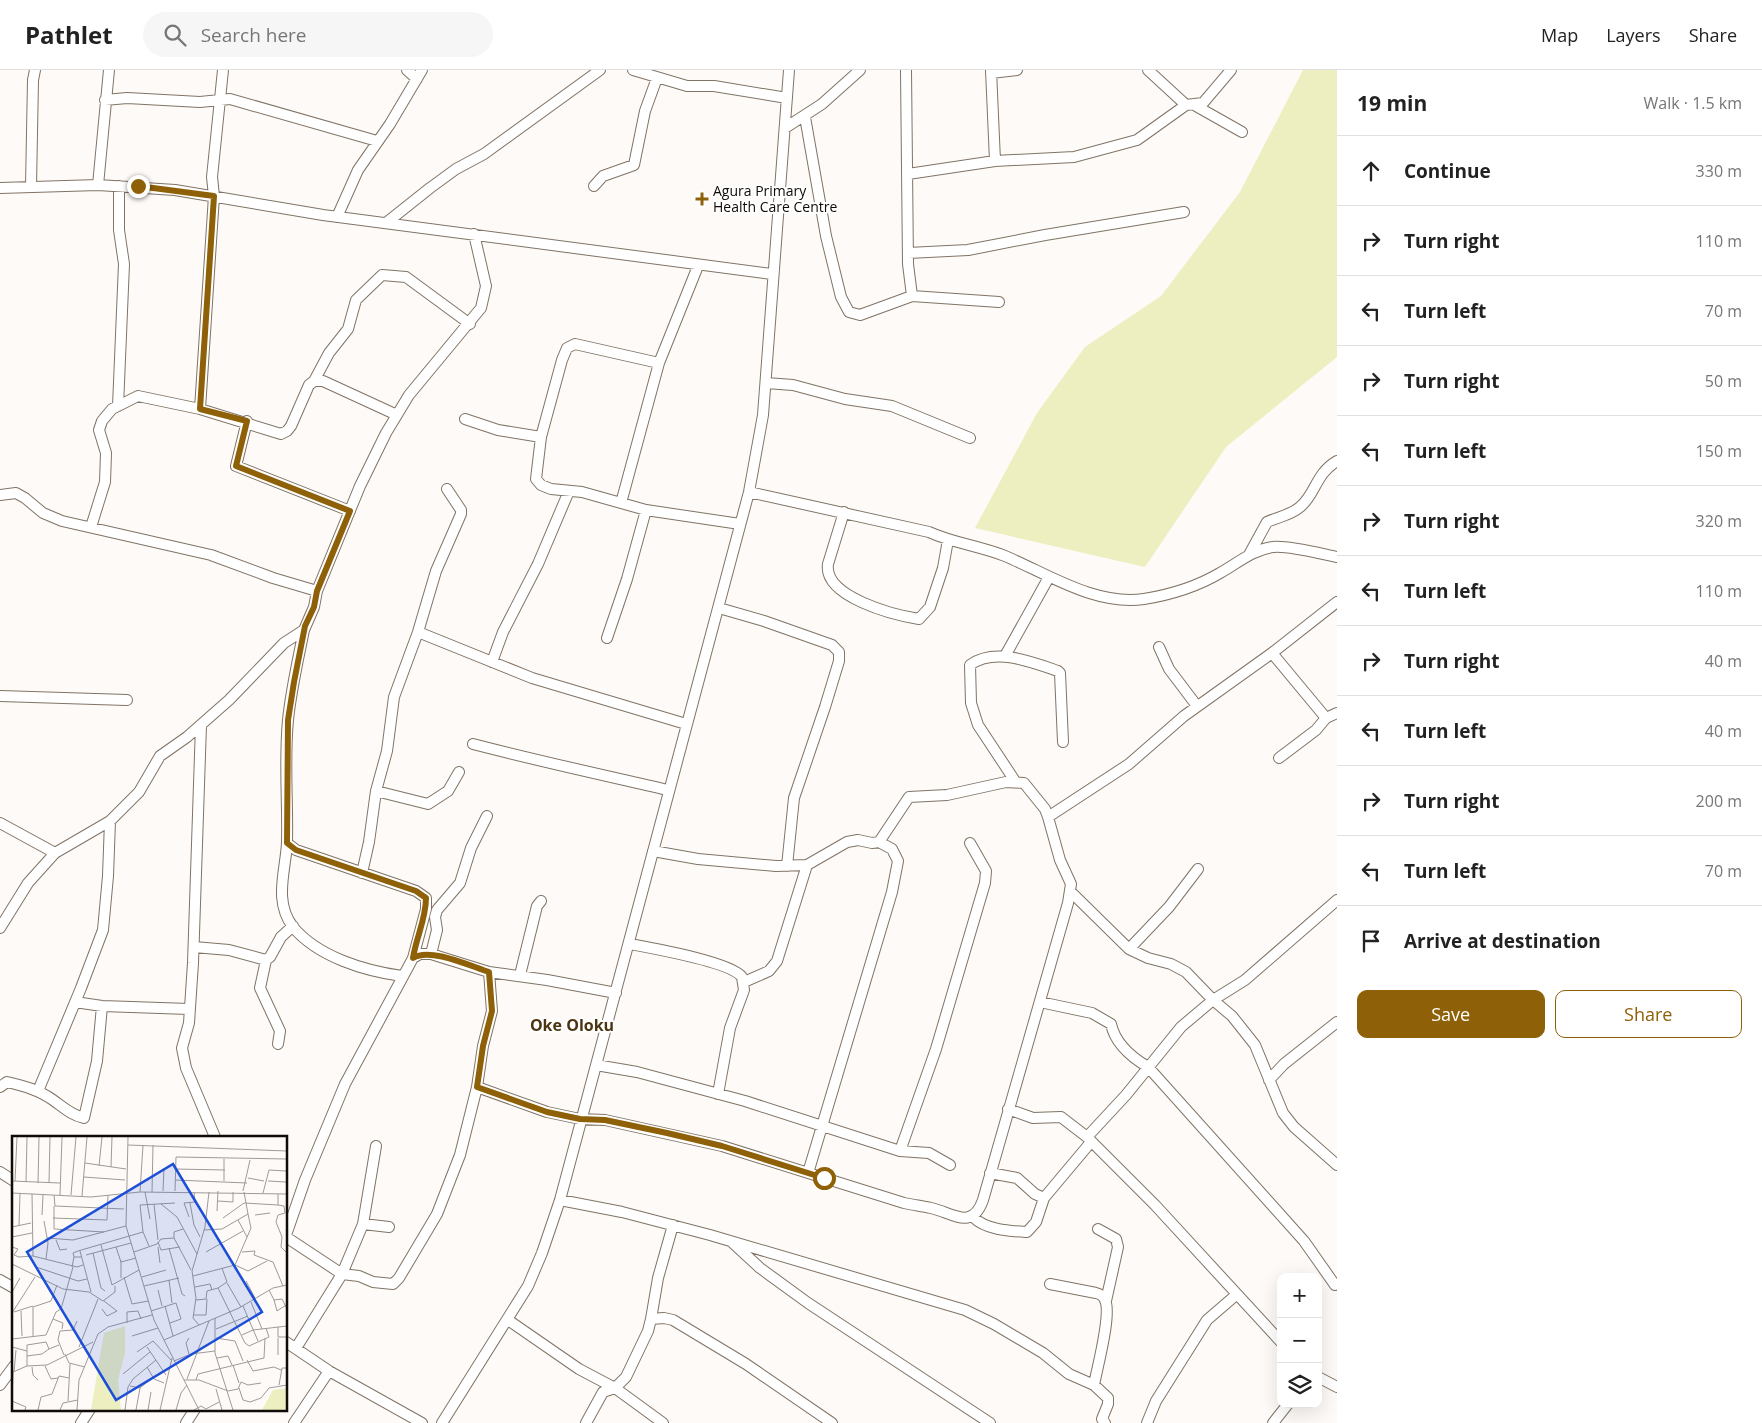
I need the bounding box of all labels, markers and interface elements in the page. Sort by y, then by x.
search box [143,12,493,57]
text: Pathlet [25,18,113,51]
icon: search [161,21,189,49]
text: Search here [201,22,307,48]
text: Map [1541,23,1578,47]
text: Layers [1606,23,1661,47]
text: Share [1689,23,1737,47]
text: 19 min [1357,89,1427,117]
text: Walk · 1.5 km [1644,92,1742,114]
icon: ahead [1357,157,1385,185]
text: Continue [1404,158,1491,184]
text: 330 m [1696,160,1742,182]
route end [127,175,150,198]
place label: Agura Primary Health Care Centre [713,181,838,216]
marker: Agura Primary Health Care Centre [695,192,709,206]
icon: right [1357,227,1385,255]
text: Turn right [1404,228,1499,254]
text: 110 m [1696,230,1742,252]
icon: left [1357,297,1385,325]
text: Turn left [1404,298,1486,324]
text: 70 m [1705,300,1742,322]
icon: right [1357,367,1385,395]
text: Turn right [1404,368,1499,394]
text: 50 m [1705,370,1742,392]
icon: left [1357,437,1385,465]
text: Turn left [1404,438,1486,464]
text: 150 m [1696,440,1742,462]
icon: right [1357,507,1385,535]
text: Turn right [1404,508,1499,534]
text: 320 m [1696,510,1742,532]
icon: left [1357,577,1385,605]
text: Turn left [1404,578,1486,604]
text: 110 m [1696,580,1742,602]
icon: right [1357,647,1385,675]
text: Turn right [1404,648,1499,674]
text: 40 m [1705,650,1742,672]
icon: left [1357,717,1385,745]
text: Turn left [1404,718,1486,744]
text: 40 m [1705,720,1742,742]
icon: right [1357,787,1385,815]
text: Turn right [1404,788,1499,814]
text: 200 m [1696,790,1742,812]
icon: left [1357,857,1385,885]
text: Turn left [1404,858,1486,884]
text: 70 m [1705,860,1742,882]
icon: arrive [1357,927,1385,955]
text: Arrive at destination [1404,928,1601,954]
button: Save [1357,990,1545,1038]
button: Share [1555,990,1742,1038]
district label: Oke Oloku [530,1014,614,1036]
inset map [12,1136,288,1410]
route start [813,1167,836,1190]
map controls [1277,1273,1322,1408]
button: + [1277,1273,1322,1318]
button: − [1277,1318,1322,1363]
button: layers [1277,1363,1322,1408]

